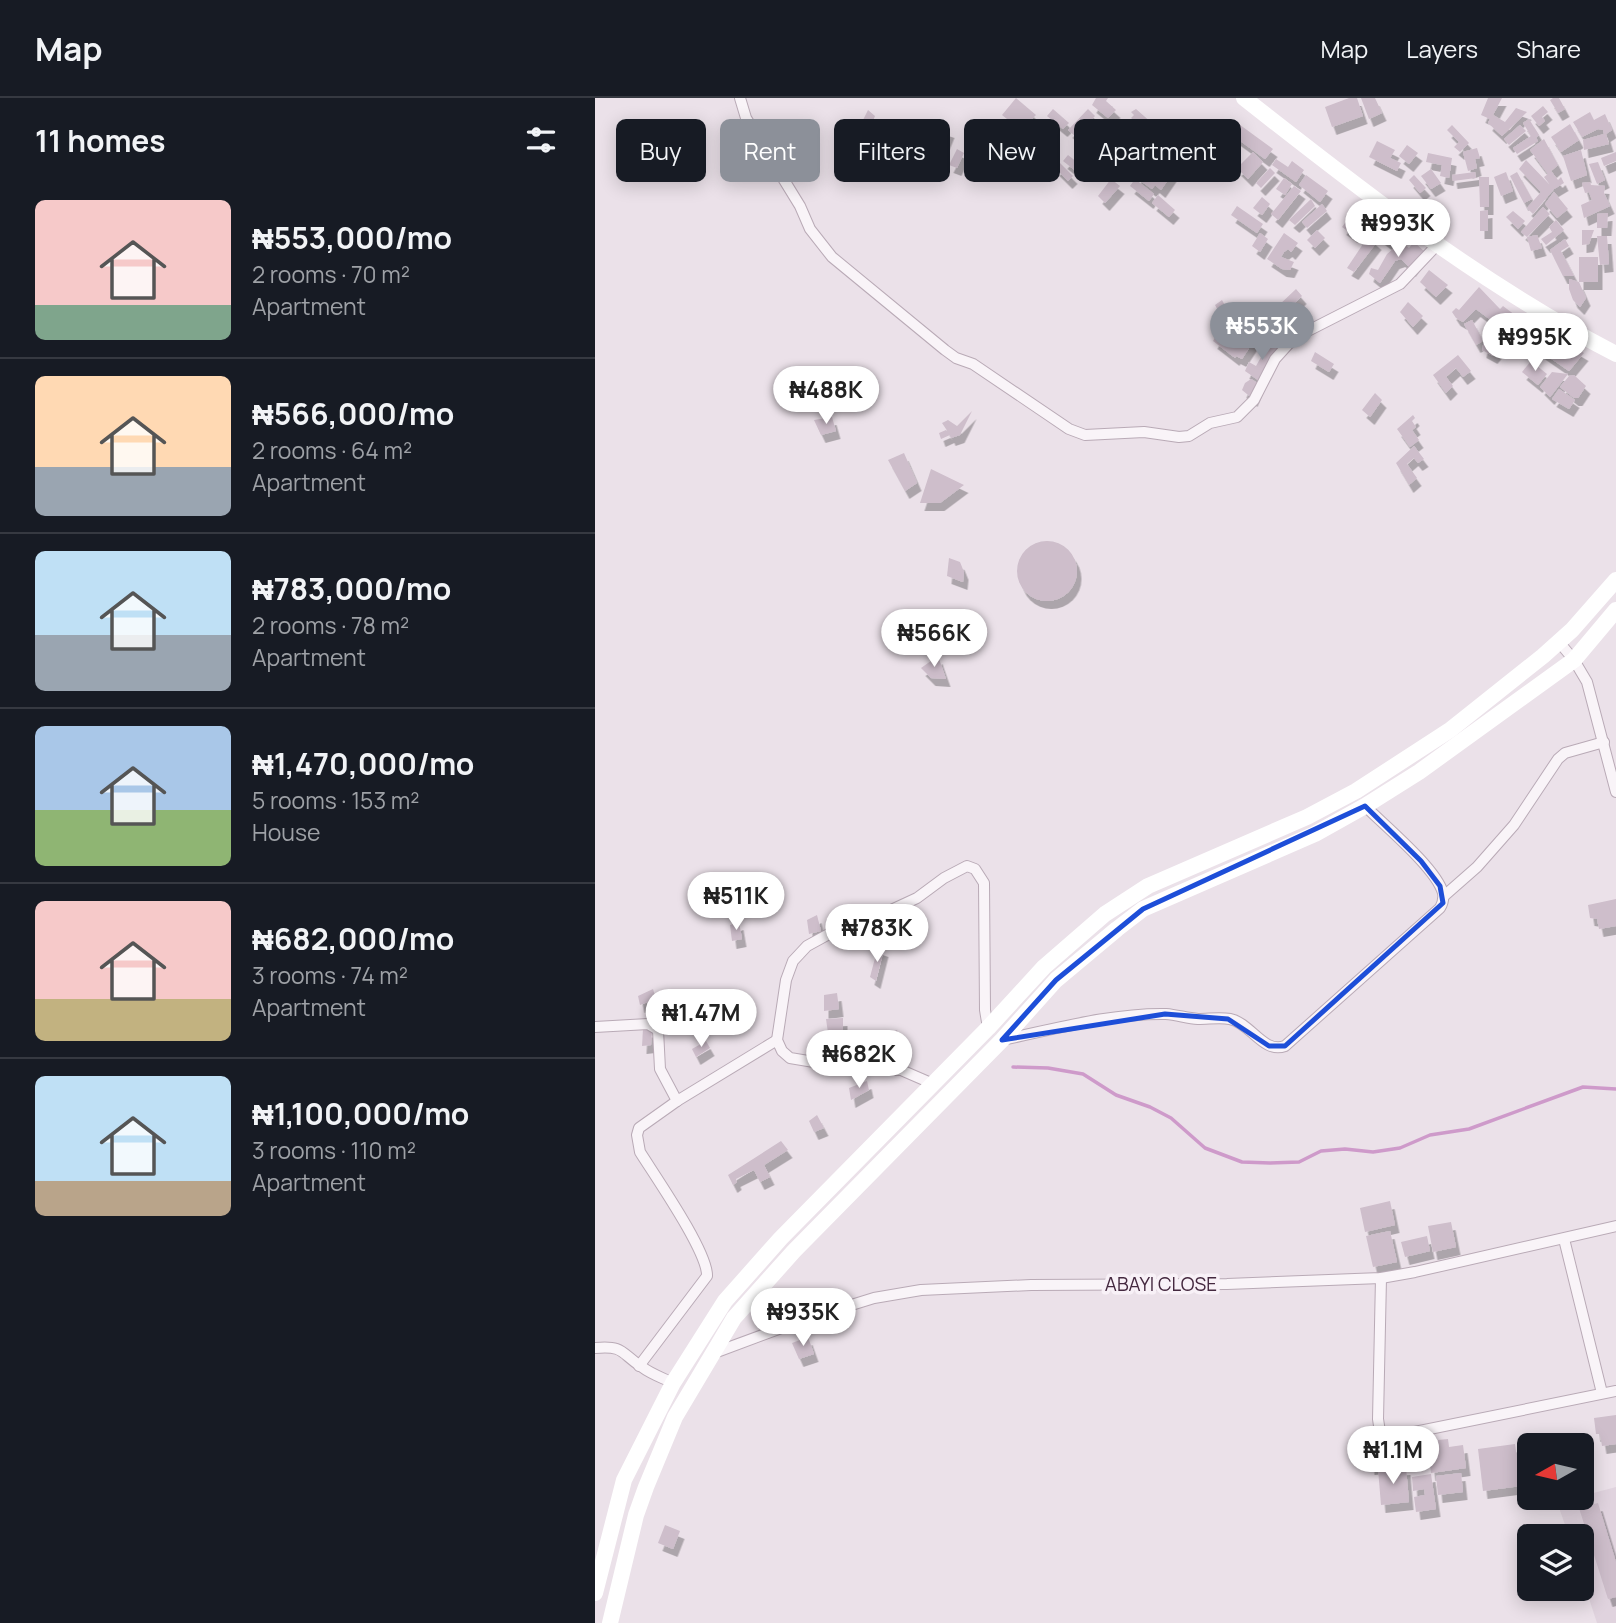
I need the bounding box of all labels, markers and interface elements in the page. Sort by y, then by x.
text: Map [35,26,103,71]
text: Map [1321,32,1368,65]
text: Layers [1406,32,1478,65]
text: Share [1516,32,1581,65]
chip: Buy [616,119,706,182]
chip: Rent [720,119,820,182]
chip: Filters [834,119,950,182]
chip: New [964,119,1060,182]
chip: Apartment [1074,119,1241,182]
text: 11 homes [35,120,166,161]
icon: filters [522,121,560,159]
pin: ₦993K [1349,200,1447,259]
text: ₦993K [1361,206,1435,238]
text: ₦553,000/mo [252,217,452,258]
icon: home [91,228,175,312]
text: 2 rooms · 70 m² [252,258,410,290]
text: Apartment [252,290,366,322]
pin: ₦553K [1213,302,1311,362]
text: ₦553K [1226,309,1298,341]
pin: ₦995K [1486,314,1584,373]
text: ₦995K [1498,320,1572,352]
pin: ₦488K [777,366,875,426]
text: ₦488K [789,373,863,405]
text: ₦566,000/mo [252,393,454,434]
icon: home [91,404,175,488]
text: 2 rooms · 64 m² [252,434,412,466]
text: Apartment [252,466,366,498]
text: ₦783,000/mo [252,568,451,609]
icon: home [91,579,175,663]
text: 2 rooms · 78 m² [252,609,409,641]
pin: ₦566K [885,610,983,669]
text: ₦566K [897,616,971,648]
text: Apartment [252,641,366,673]
text: ₦1,470,000/mo [252,743,474,784]
icon: home [91,754,175,838]
text: 5 rooms · 153 m² [252,784,419,816]
text: House [252,816,321,848]
pin: ₦511K [687,872,785,932]
text: ₦511K [703,879,769,911]
pin: ₦783K [828,904,926,964]
text: ₦783K [841,911,913,943]
text: ₦682,000/mo [252,918,454,959]
icon: home [91,929,175,1013]
text: 3 rooms · 74 m² [252,959,408,991]
pin: ₦1.47M [644,990,758,1049]
text: Apartment [252,991,366,1023]
text: ₦1.47M [662,996,740,1028]
pin: ₦682K [810,1030,908,1090]
text: ₦682K [822,1037,896,1069]
text: ₦1,100,000/mo [252,1093,469,1134]
icon: home [91,1104,175,1188]
text: 3 rooms · 110 m² [252,1134,416,1166]
text: Apartment [252,1166,366,1198]
street label: ABAYI CLOSE [1105,1271,1217,1297]
pin: ₦935K [754,1288,852,1348]
text: ₦935K [767,1295,839,1327]
pin: ₦1.1M [1344,1426,1442,1486]
text: ₦1.1M [1363,1433,1423,1465]
north arrow [1517,1433,1594,1510]
map controls [1517,1433,1594,1601]
button: layers [1517,1524,1594,1601]

